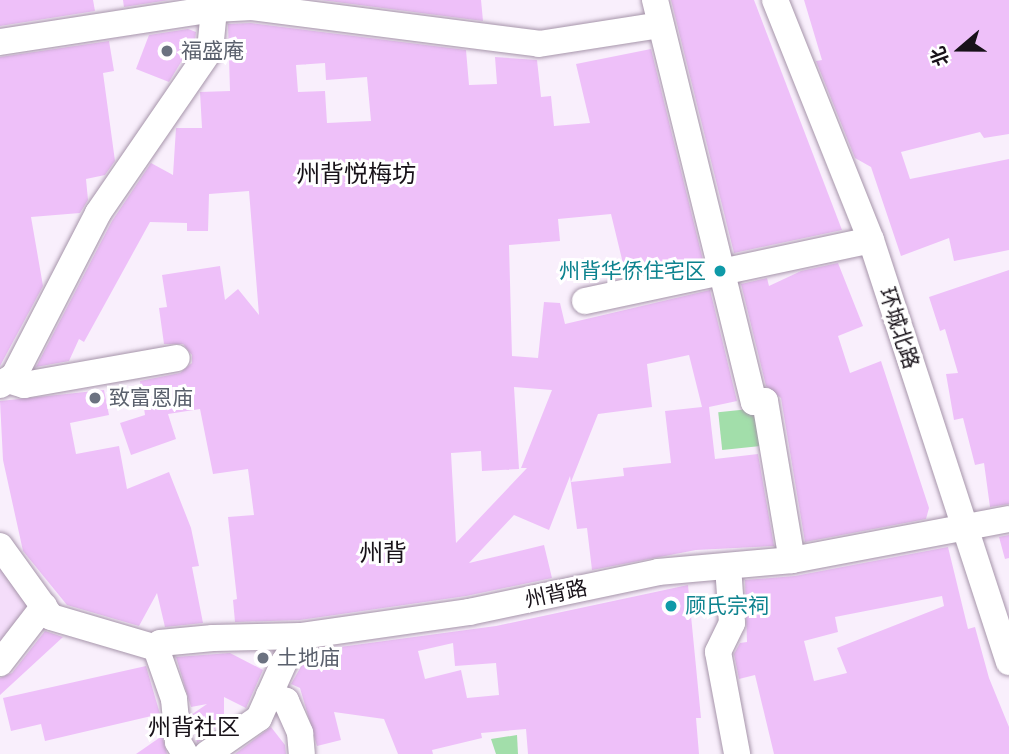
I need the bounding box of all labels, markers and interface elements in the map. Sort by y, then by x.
north arrow [925,14,995,84]
place label: 福盛庵 [181,38,244,64]
marker: 福盛庵 [159,43,175,59]
text: 北 [925,43,955,70]
district label: 州背悦梅坊 [296,160,416,188]
place label: 州背华侨住宅区 [559,258,706,284]
marker: 州背华侨住宅区 [712,263,728,279]
street label: 环城北路 [874,284,924,372]
place label: 致富恩庙 [109,385,193,411]
marker: 致富恩庙 [87,390,103,406]
district label: 州背 [359,539,407,567]
street label: 州背路 [523,575,589,613]
place label: 顾氏宗祠 [685,593,769,619]
marker: 顾氏宗祠 [663,598,679,614]
place label: 土地庙 [277,645,340,671]
marker: 土地庙 [255,650,271,666]
district label: 州背社区 [148,713,240,741]

